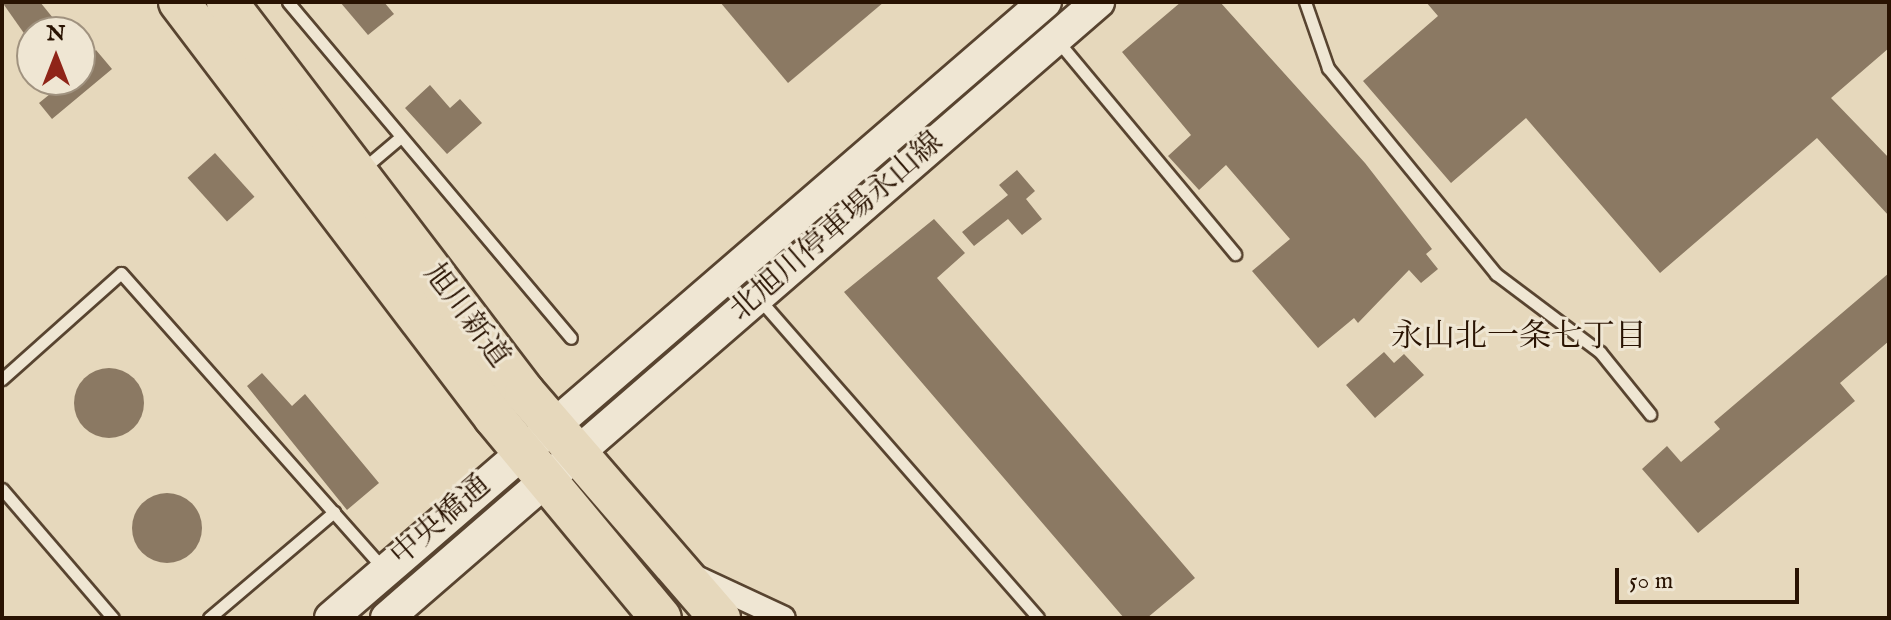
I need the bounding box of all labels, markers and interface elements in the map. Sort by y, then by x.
north arrow [16,16,96,96]
text: N [46,20,66,48]
street label: 北旭川停車場永山線 [723,125,951,329]
street label: 旭川新道 [416,257,516,375]
district label: 永山北一条七丁目 [1391,319,1647,357]
street label: 中央橋通 [384,468,498,574]
scale bar [1619,552,1803,602]
text: 50 m [1629,566,1673,597]

